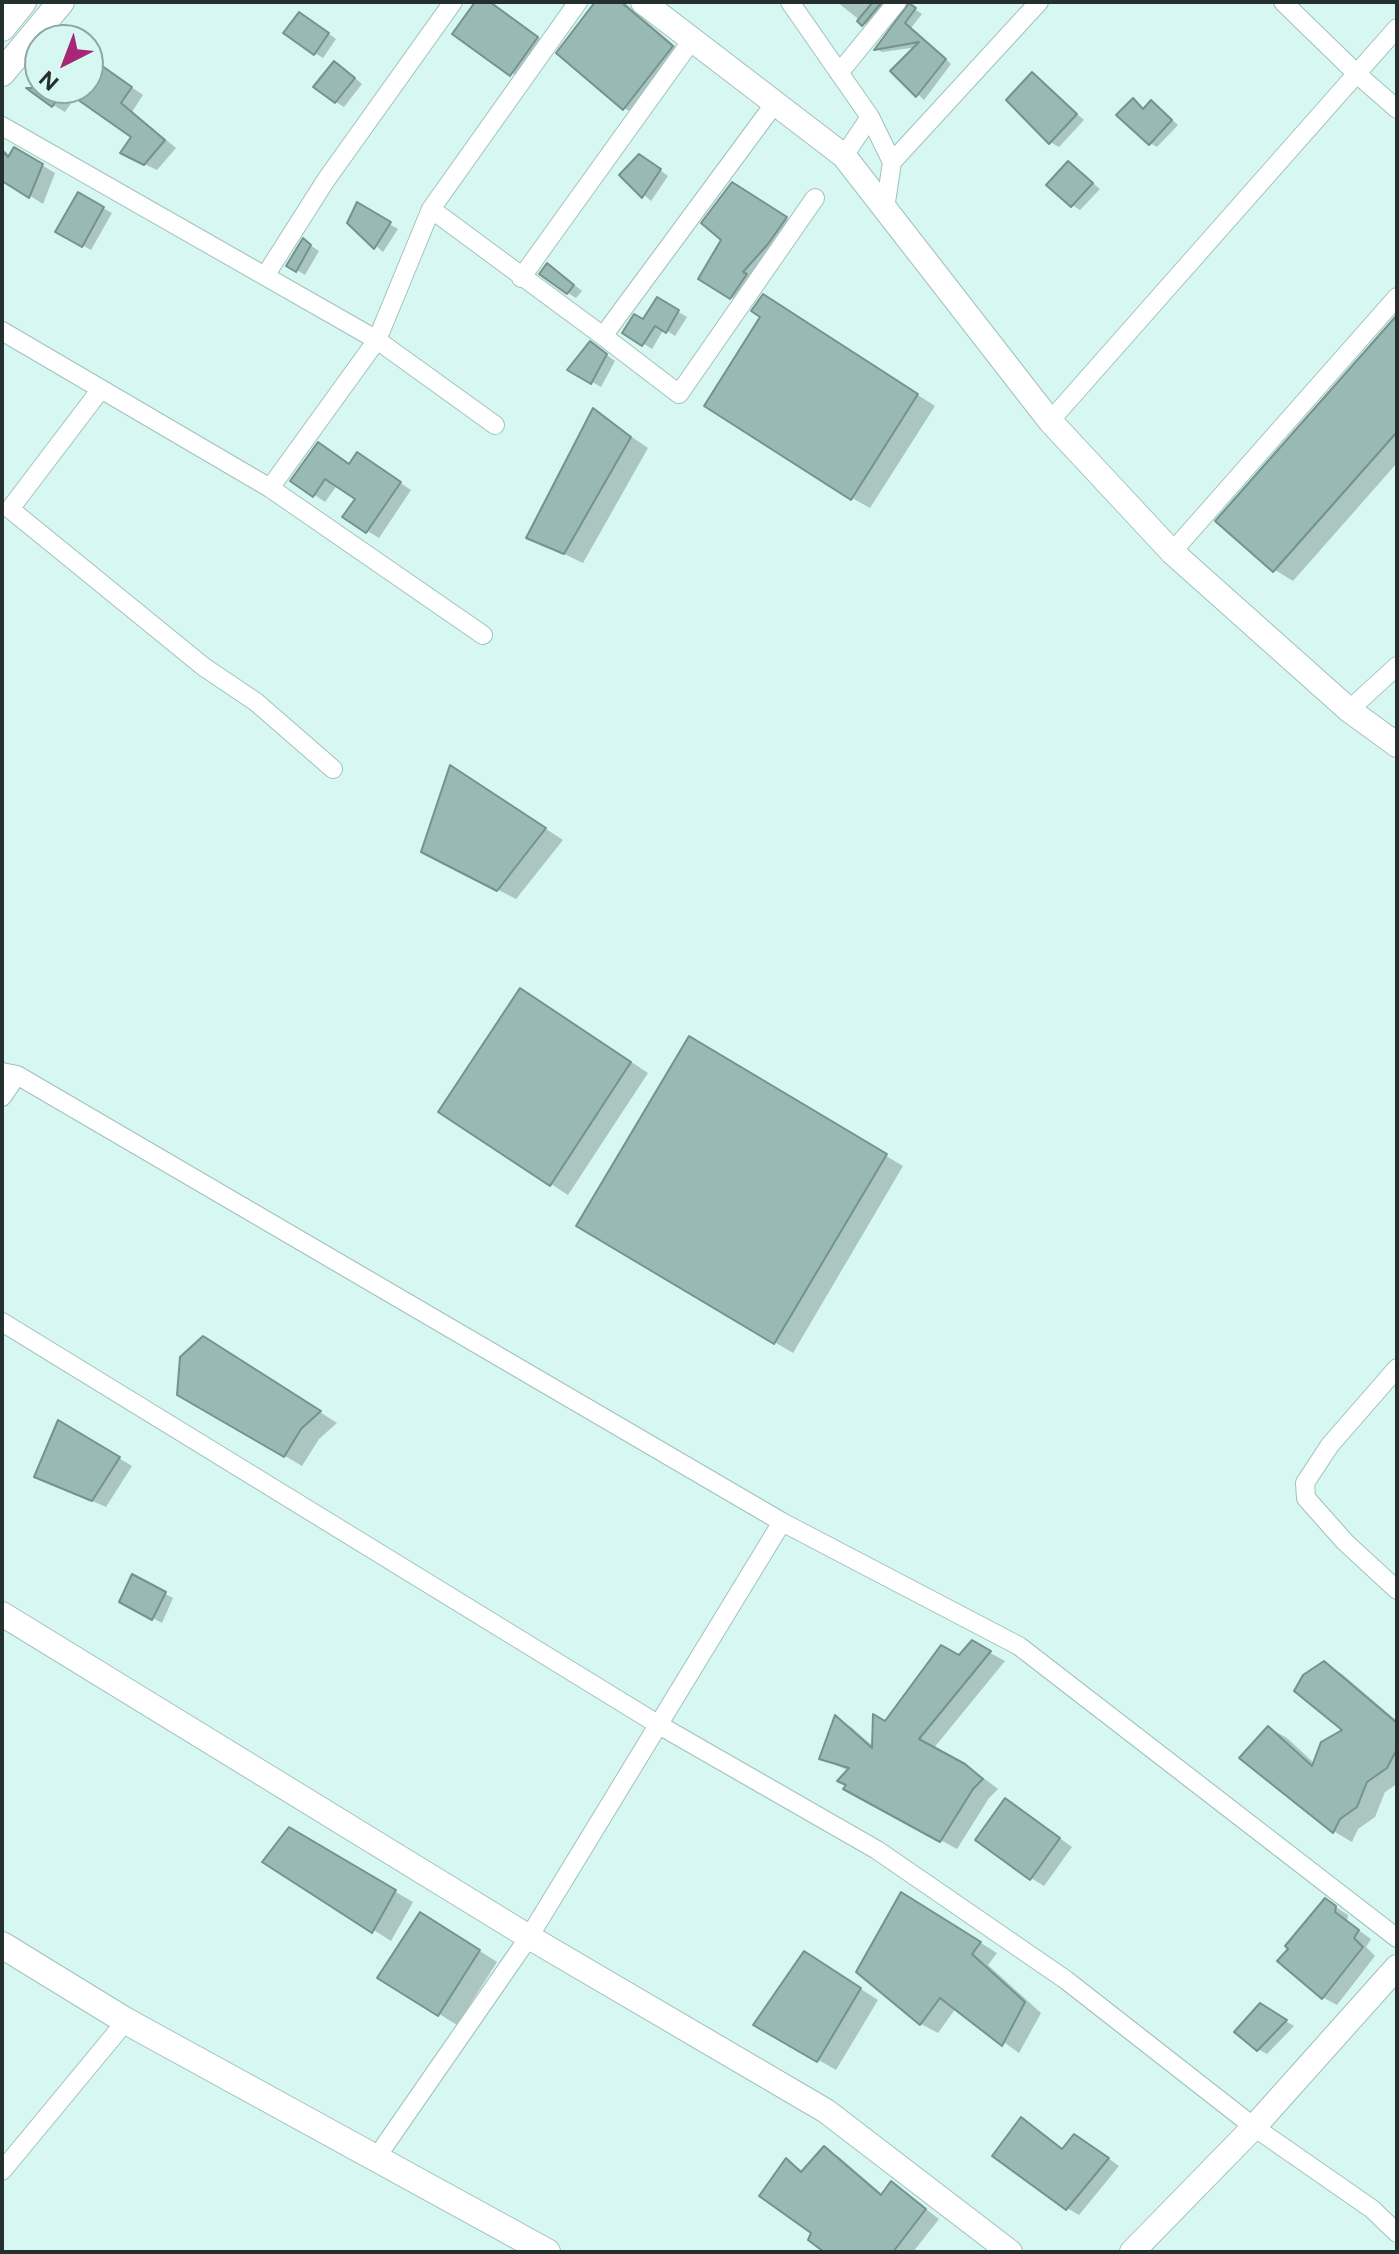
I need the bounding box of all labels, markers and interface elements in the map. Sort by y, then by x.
north arrow [24,24,104,104]
text: N [34,65,64,96]

